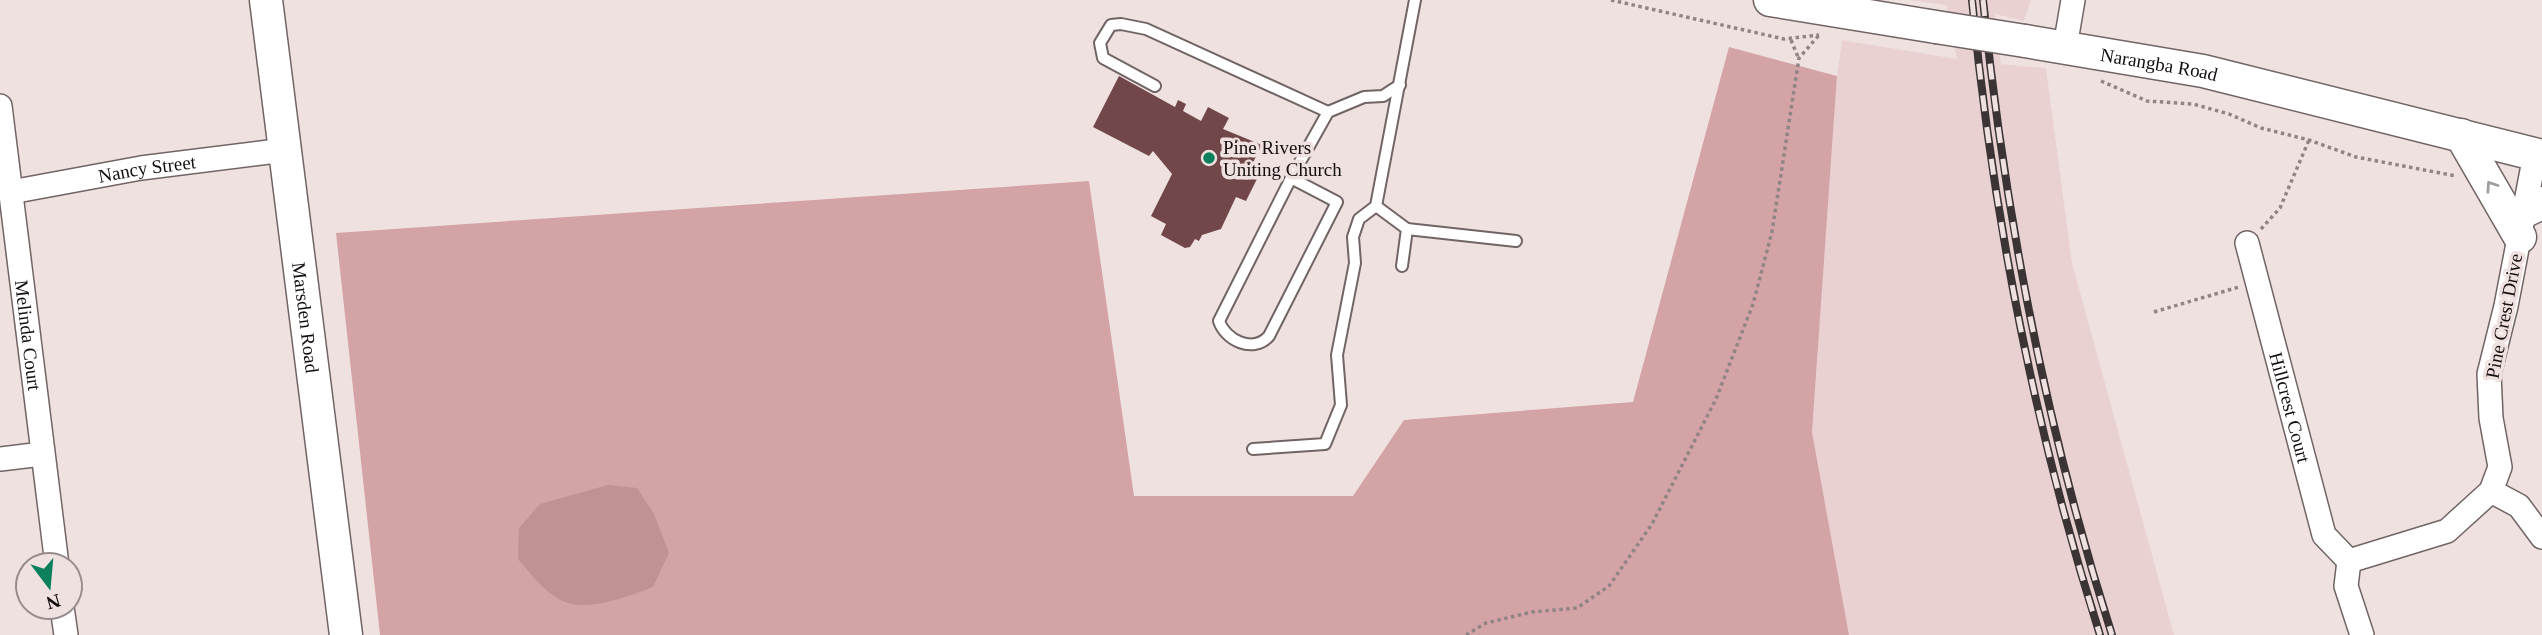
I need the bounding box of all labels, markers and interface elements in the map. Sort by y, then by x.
street label: Narangba Road [2099,43,2220,85]
place label: Pine Rivers Uniting Church [1223,137,1342,180]
marker: Pine Rivers Uniting Church [1201,150,1217,166]
street label: Nancy Street [96,151,198,186]
one-way arrow [2486,181,2499,194]
street label: Pine Crest Drive [2482,252,2526,380]
street label: Marsden Road [289,261,323,375]
street label: Melinda Court [11,279,46,393]
street label: Hillcrest Court [2266,350,2315,466]
north arrow [14,551,84,621]
text: N [44,590,63,614]

